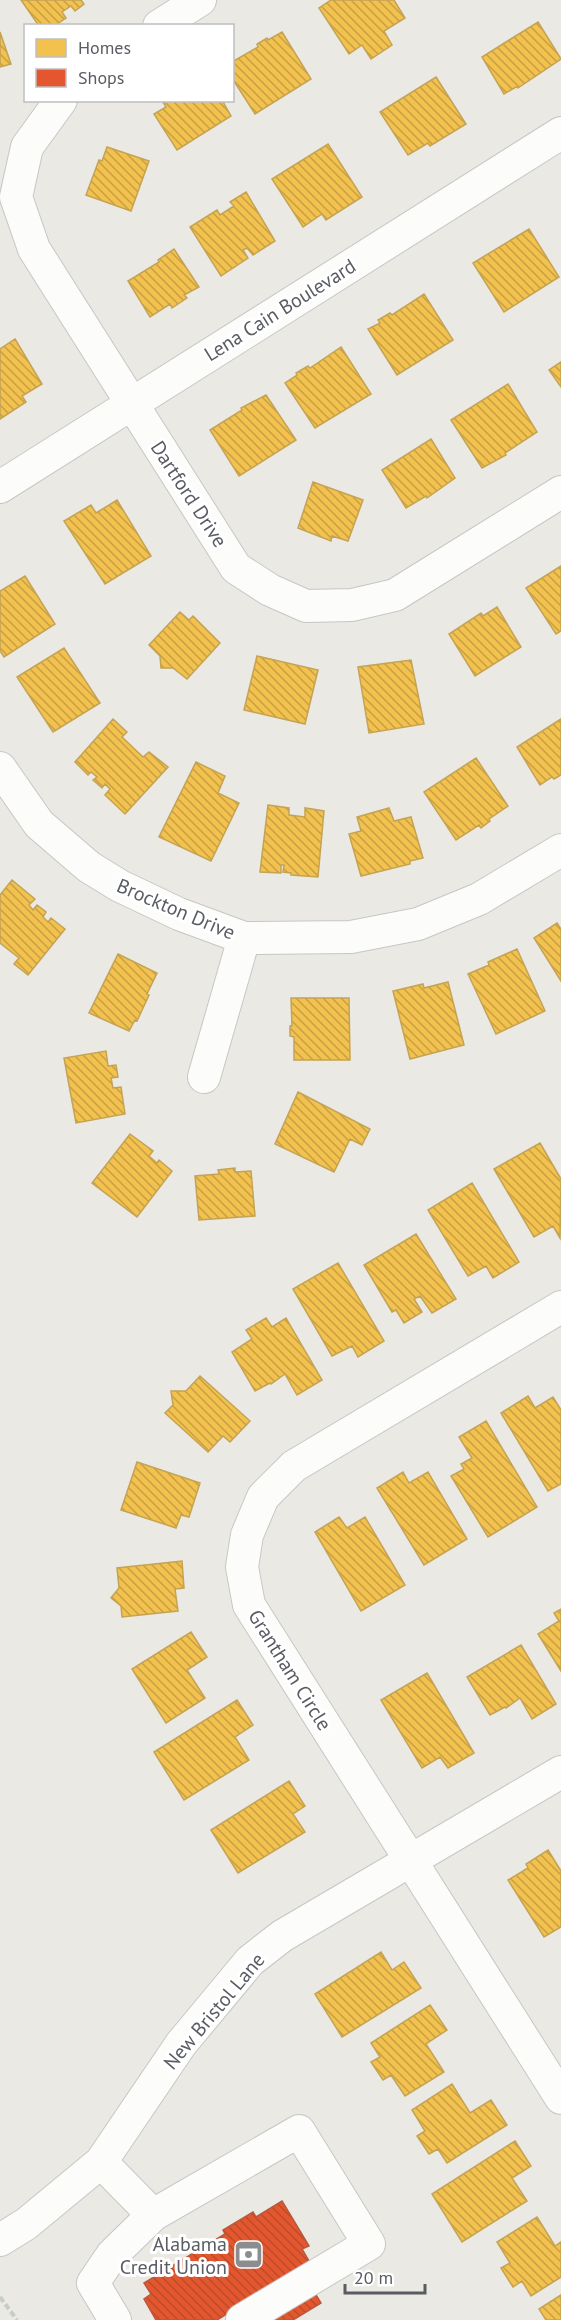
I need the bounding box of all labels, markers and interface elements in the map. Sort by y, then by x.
legend [24,24,234,102]
text: Homes [78,36,131,59]
text: Shops [78,66,124,89]
street label: Lena Cain Boulevard [199,253,361,367]
street label: Dartford Drive [145,436,233,552]
street label: Brockton Drive [113,872,239,946]
street label: Grantham Circle [242,1605,338,1735]
street label: New Bristol Lane [158,1947,270,2075]
place label: Alabama Credit Union [120,2231,227,2280]
bank icon: Alabama Credit Union [232,2239,264,2271]
scale bar [345,2257,424,2295]
text: 20 m [354,2266,393,2289]

